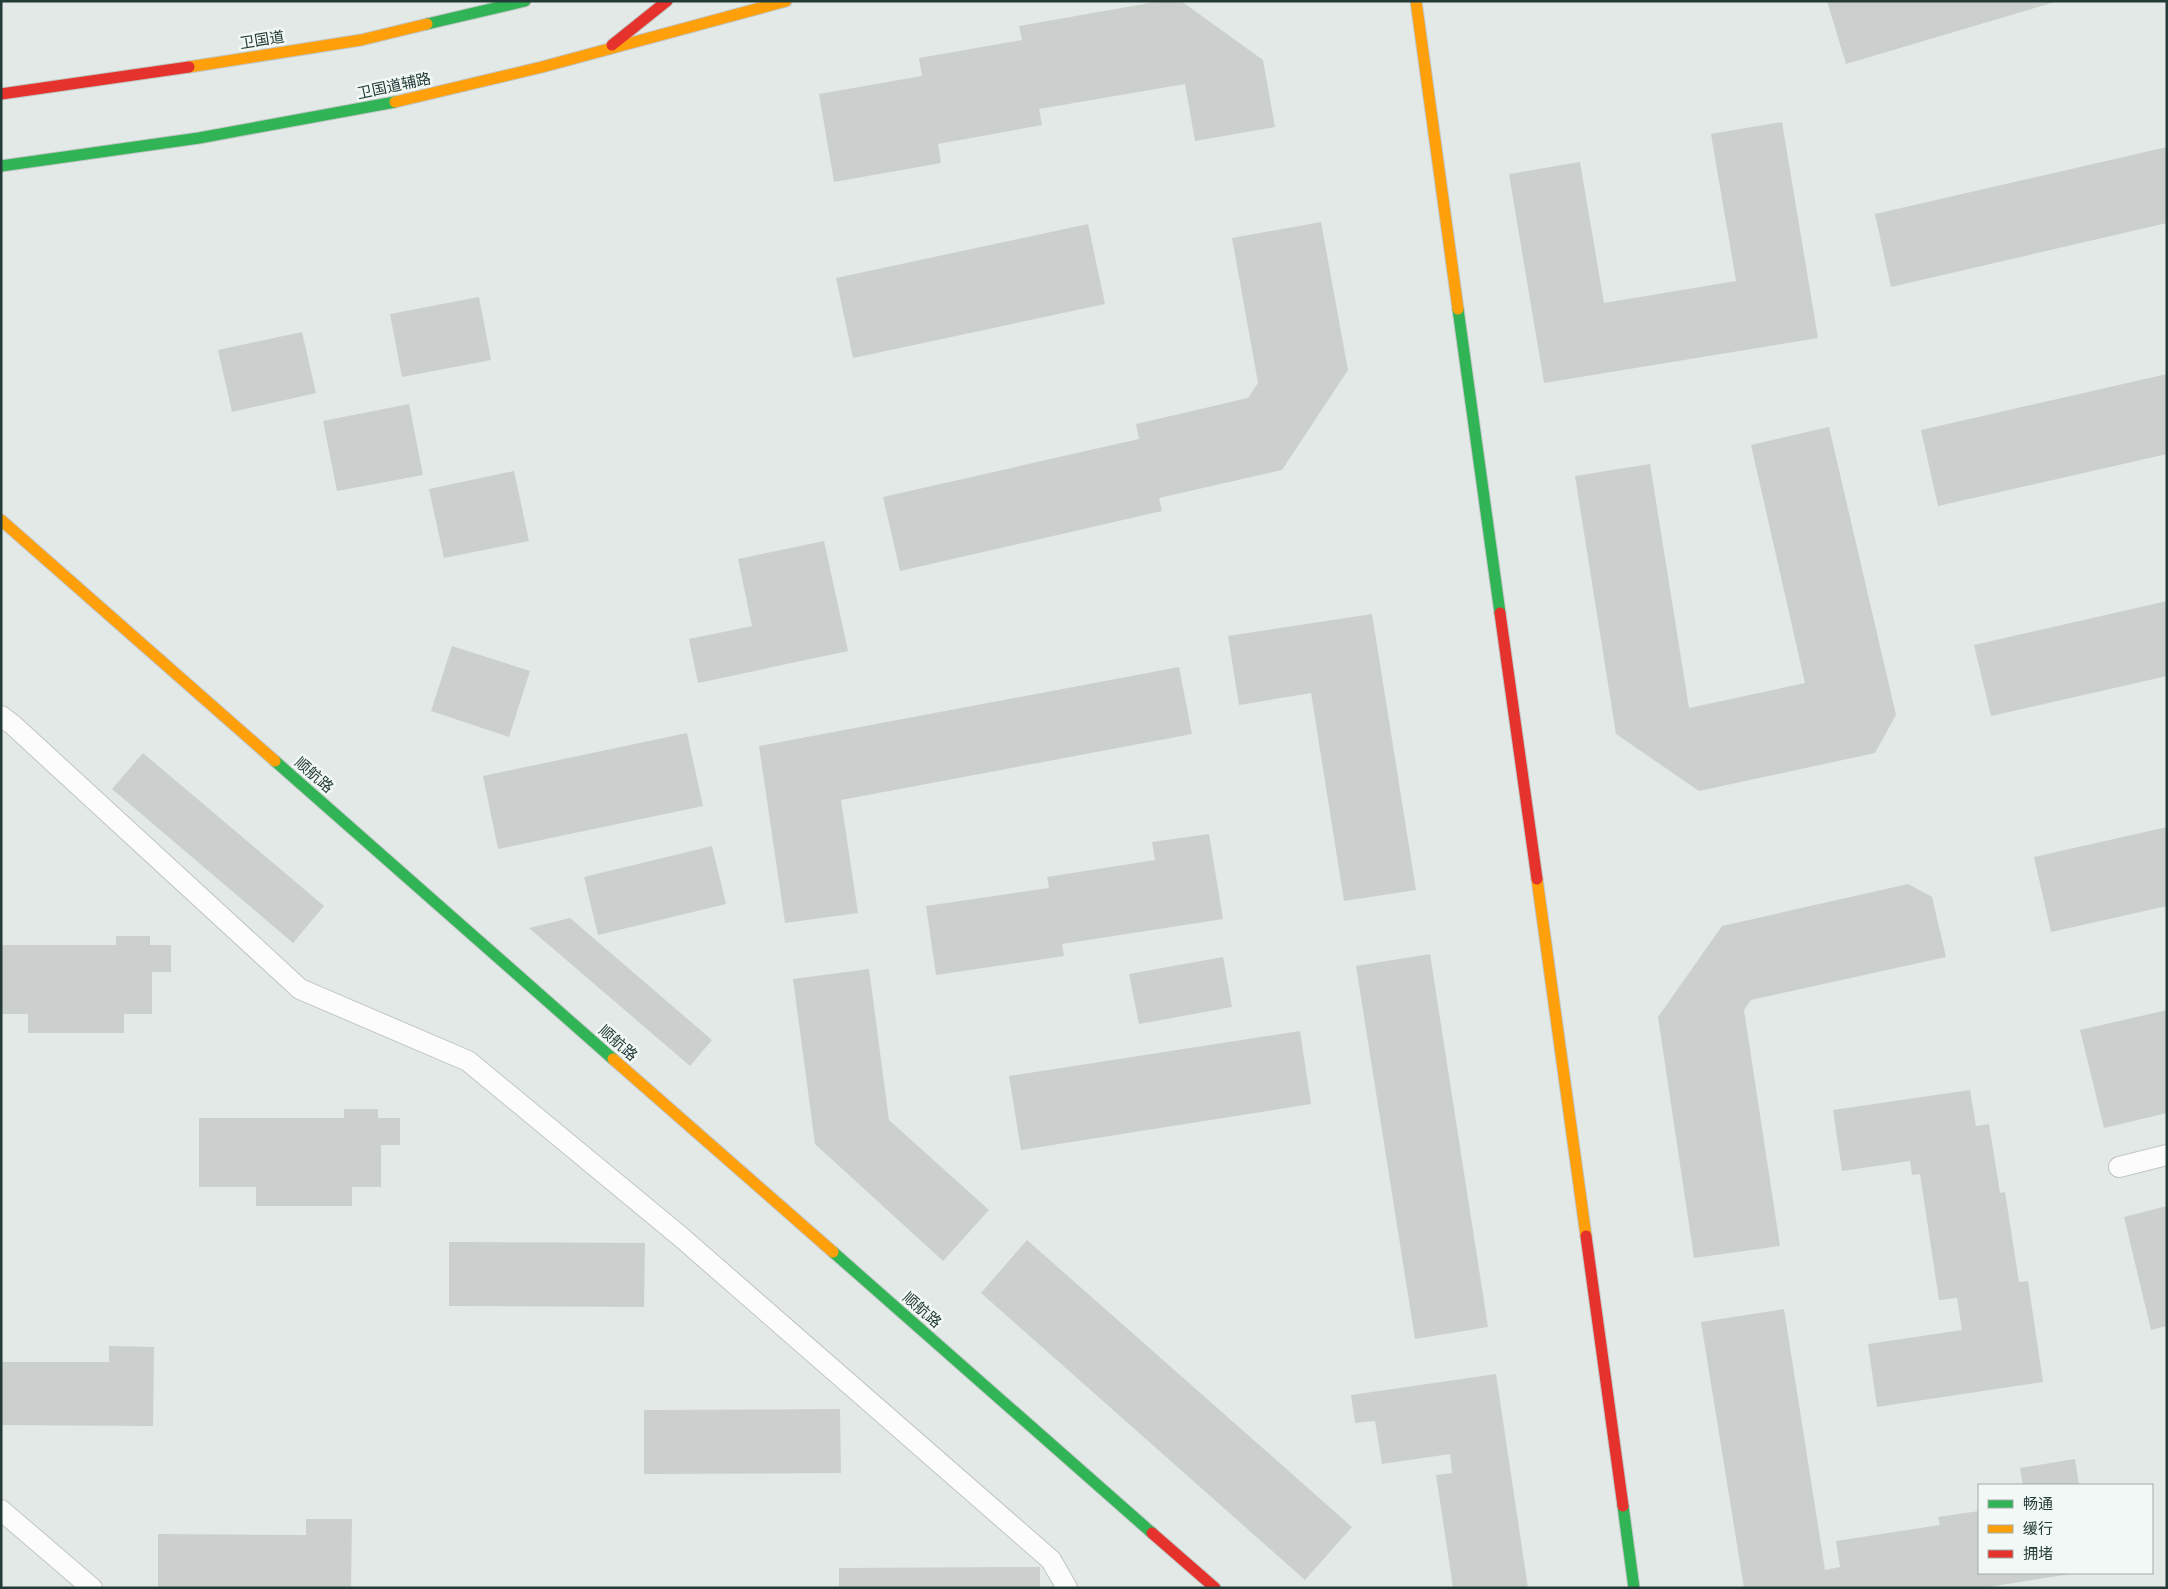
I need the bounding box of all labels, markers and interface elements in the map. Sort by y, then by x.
street label: 卫国道 [239,29,286,54]
street label: 卫国道辅路 [356,70,433,105]
street label: 顺航路 [290,754,336,798]
street label: 顺航路 [594,1022,640,1066]
street label: 顺航路 [898,1289,944,1333]
legend [1978,1484,2153,1574]
text: 畅通 [2023,1496,2053,1515]
text: 缓行 [2023,1521,2053,1540]
text: 拥堵 [2023,1546,2053,1565]

